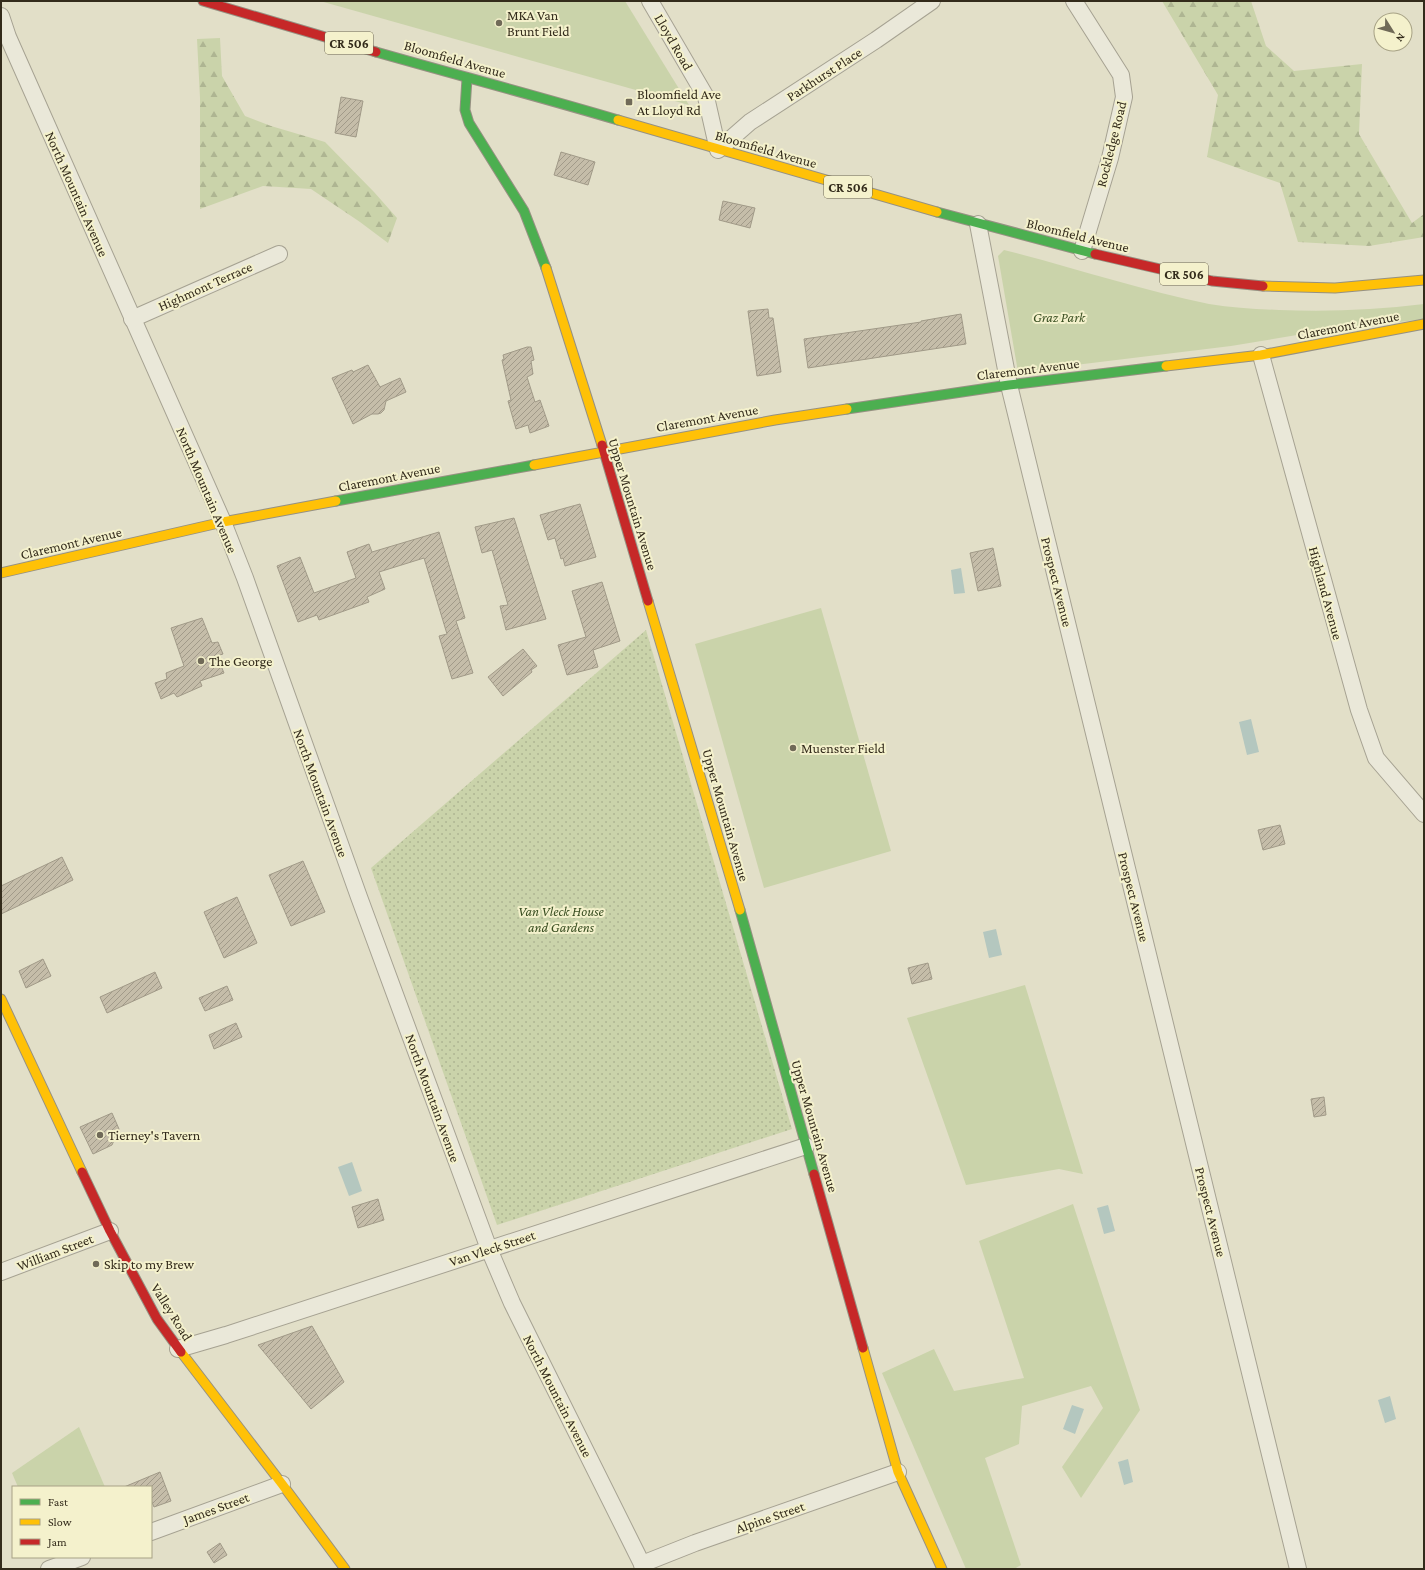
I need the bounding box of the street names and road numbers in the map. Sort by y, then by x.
street label: Lloyd Road [651,11,697,74]
road number: CR 506 [325,32,373,54]
street label: Bloomfield Avenue [402,37,508,81]
street label: Parkhurst Place [783,44,865,104]
street label: Rockledge Road [1093,99,1130,189]
street label: Bloomfield Avenue [713,127,819,171]
street label: North Mountain Avenue [42,129,112,259]
road number: CR 506 [824,176,872,198]
street label: Bloomfield Avenue [1025,215,1131,255]
street label: Highmont Terrace [155,258,255,314]
road number: CR 506 [1160,263,1208,285]
street label: Claremont Avenue [1296,307,1400,343]
street label: Claremont Avenue [976,355,1080,383]
street label: Claremont Avenue [655,401,759,435]
street label: North Mountain Avenue [173,425,241,555]
street label: Upper Mountain Avenue [605,436,661,572]
street label: Claremont Avenue [337,459,441,495]
street label: Claremont Avenue [19,524,123,562]
street label: Prospect Avenue [1038,535,1076,629]
street label: Highland Avenue [1306,545,1346,641]
street label: North Mountain Avenue [290,727,352,859]
street label: Upper Mountain Avenue [699,747,753,883]
street label: Prospect Avenue [1115,850,1153,944]
street label: North Mountain Avenue [402,1032,464,1164]
street label: Upper Mountain Avenue [788,1058,842,1194]
street label: Prospect Avenue [1192,1165,1230,1259]
street label: Van Vleck Street [447,1226,537,1269]
street label: William Street [15,1230,96,1274]
street label: Valley Road [148,1280,196,1344]
street label: North Mountain Avenue [520,1332,596,1460]
street label: James Street [179,1489,251,1528]
street label: Alpine Street [733,1498,807,1536]

